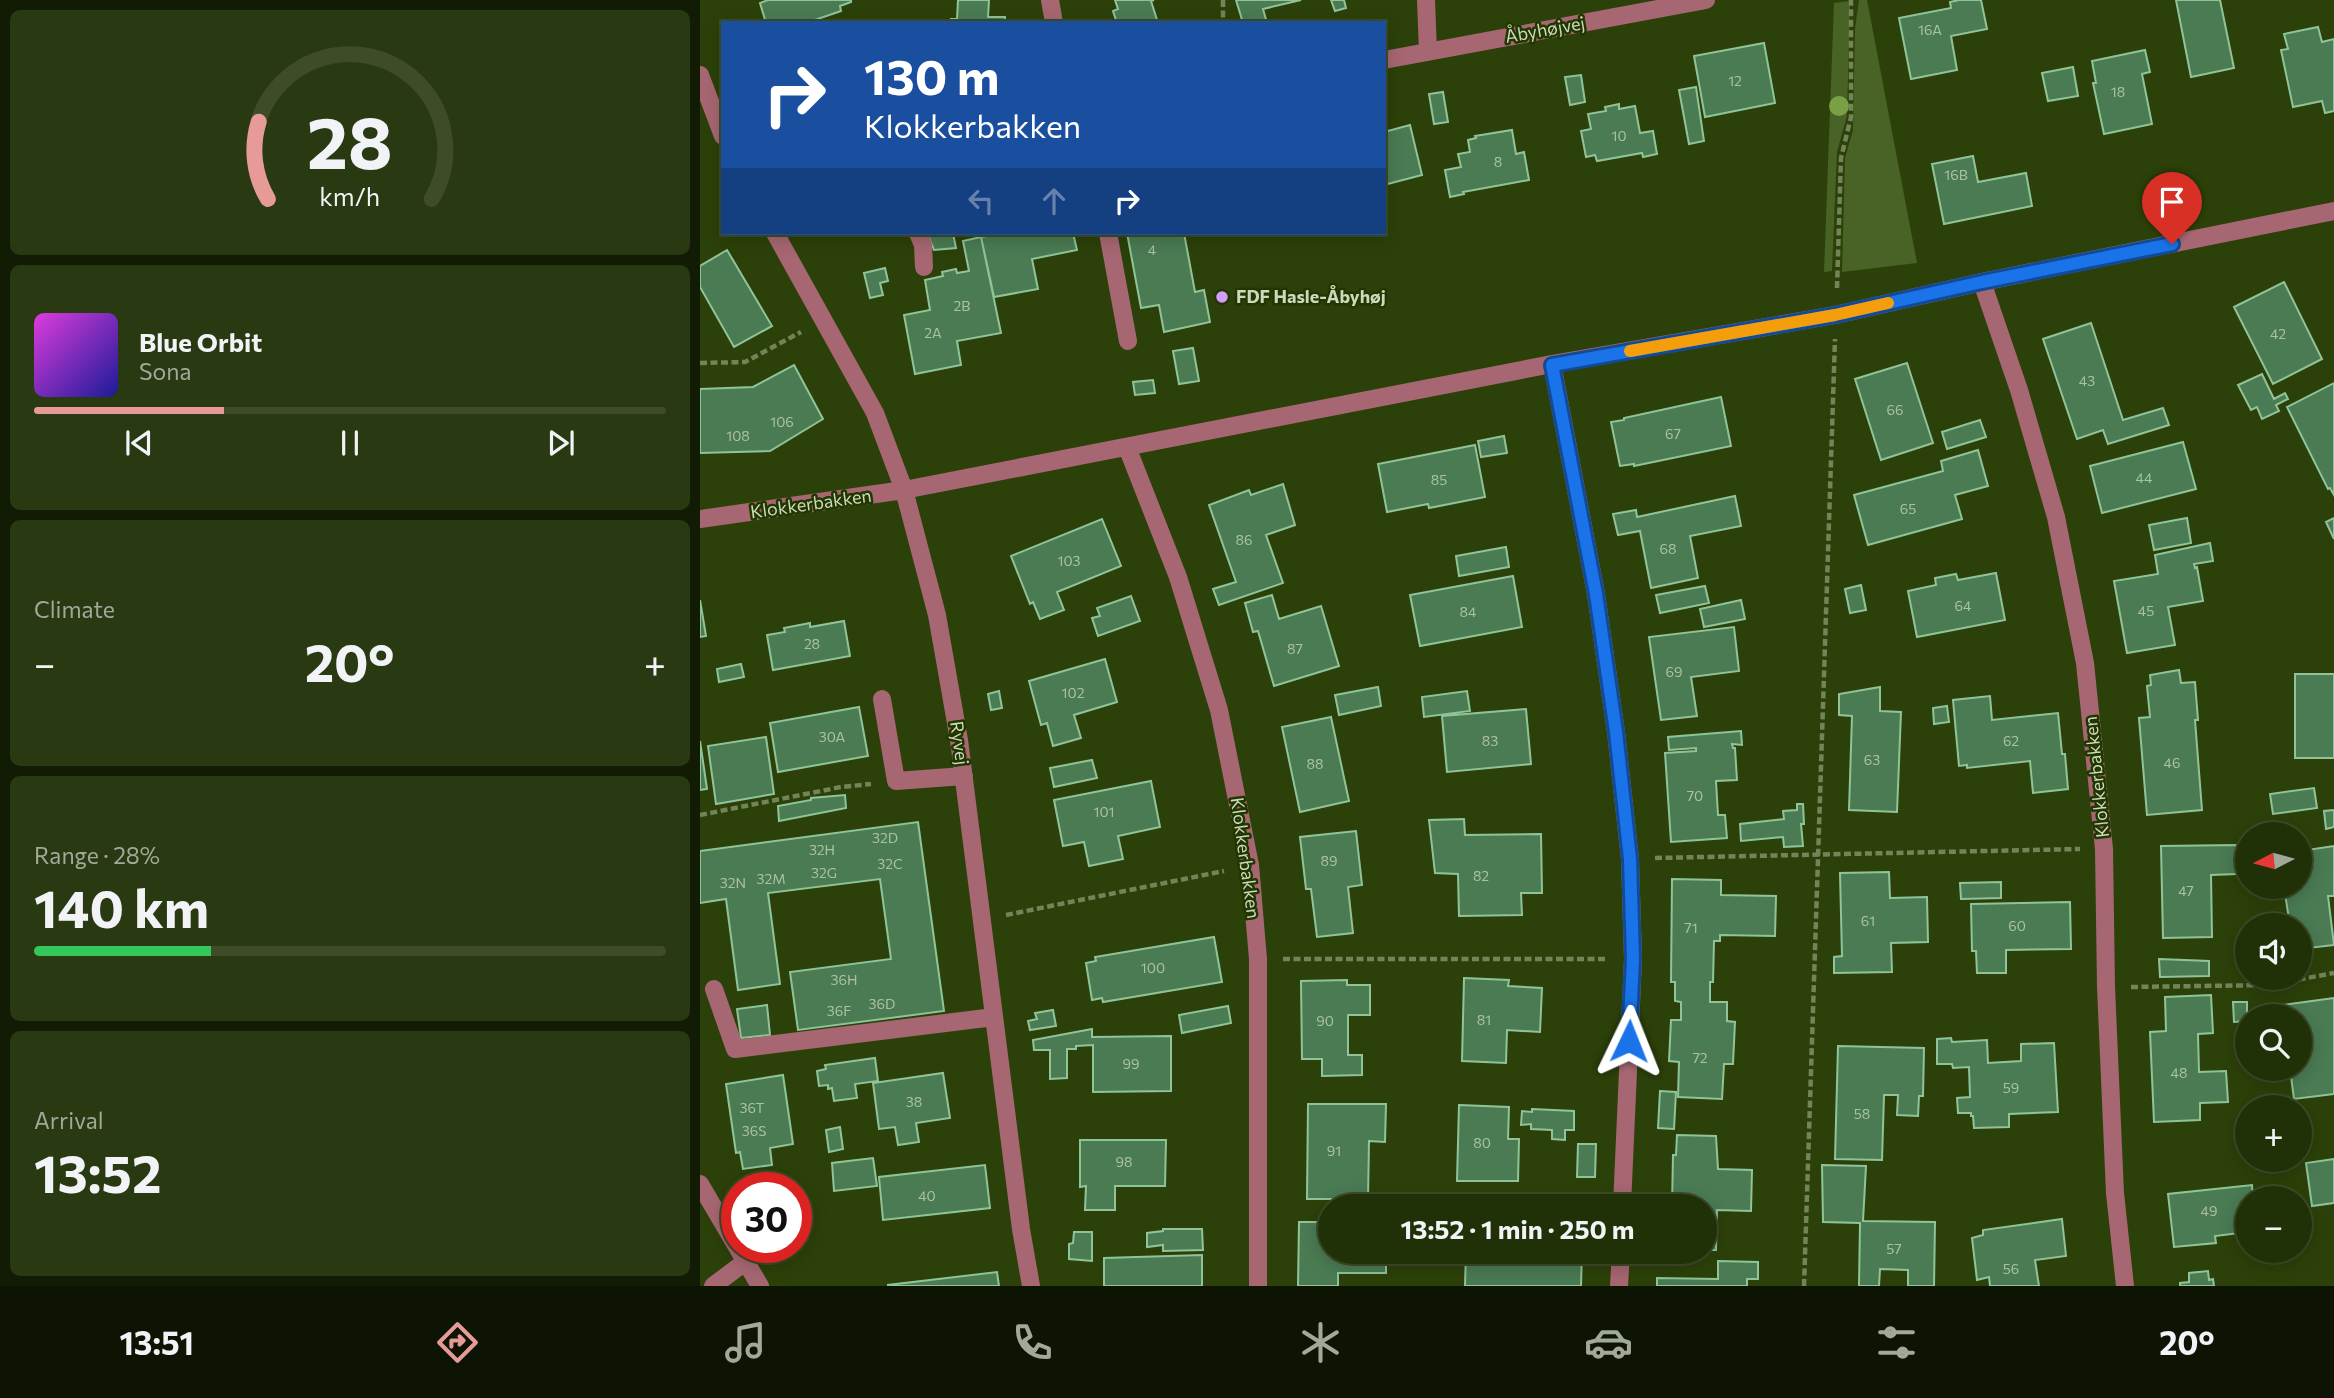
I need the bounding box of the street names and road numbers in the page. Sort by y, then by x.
street label: Åbyhøjvej [1503,11,1587,47]
street label: Klokkerbakken [749,484,873,522]
street label: Klokkerbakken [2079,715,2113,839]
street label: Ryvej [946,719,974,766]
street label: Klokkerbakken [1227,796,1265,920]

